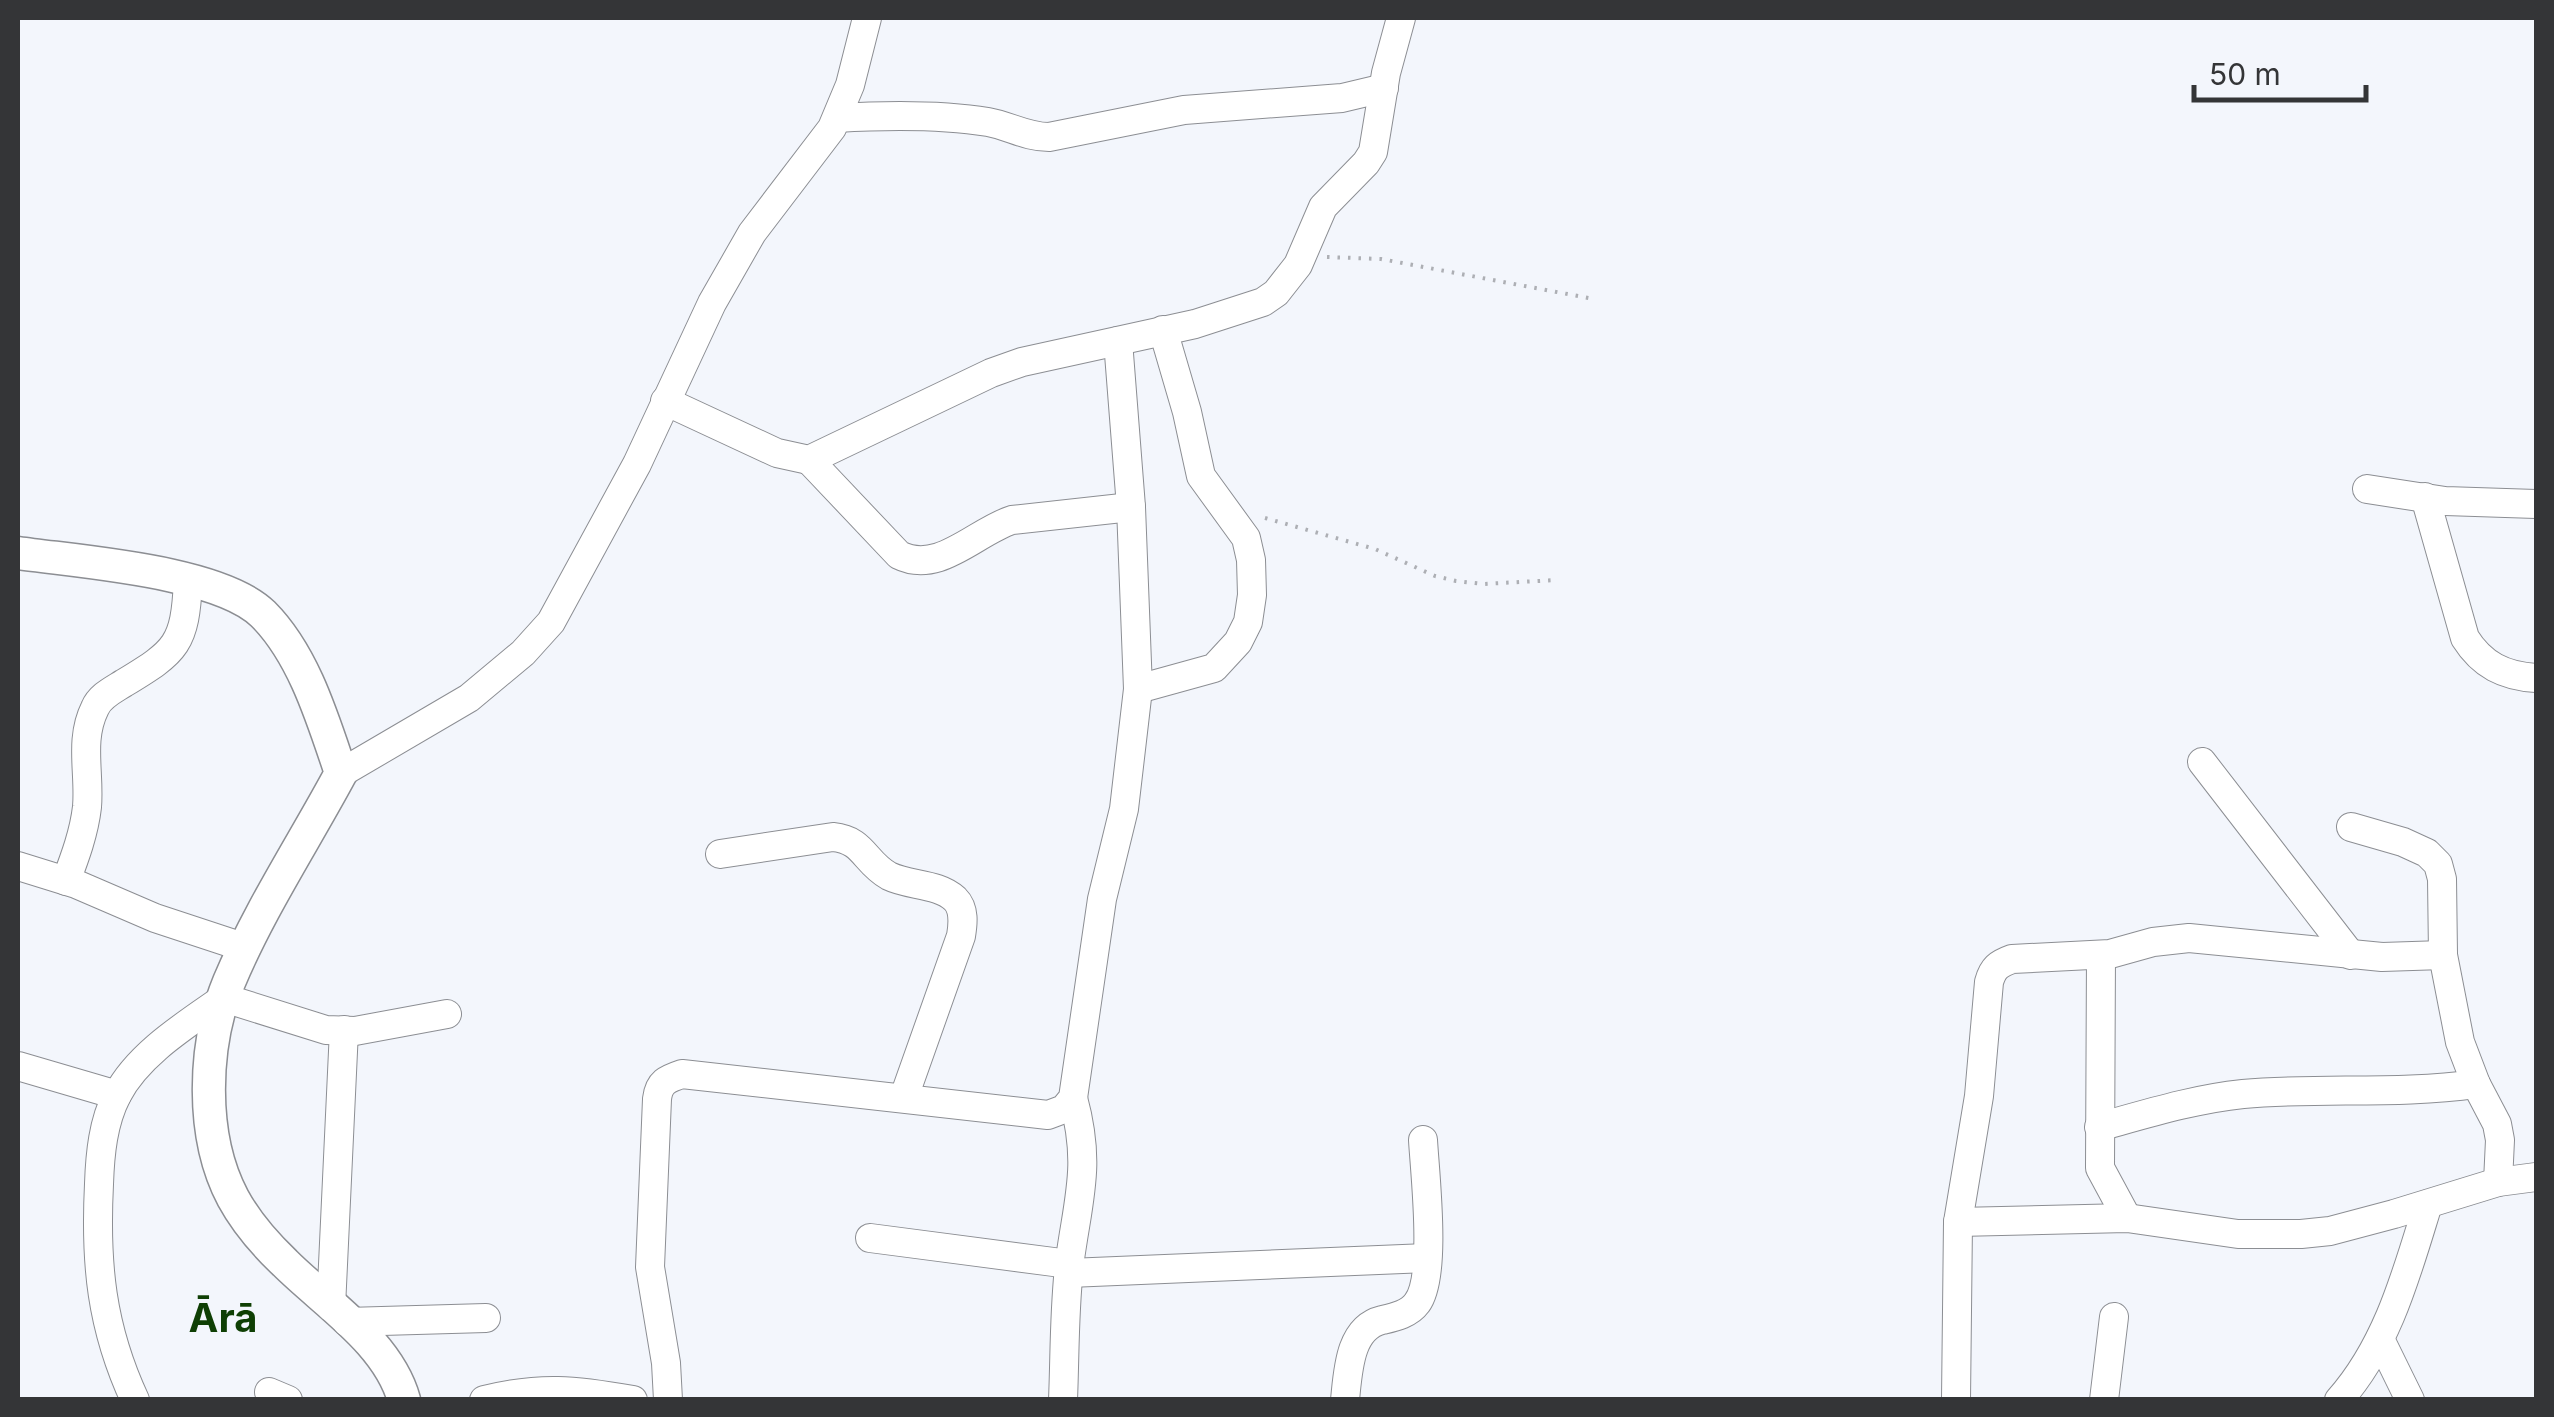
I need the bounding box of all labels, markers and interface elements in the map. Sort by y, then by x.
scale bar [2194,40,2366,102]
text: 50 m [2209,56,2281,92]
district label: Ārā [189,1293,257,1342]

